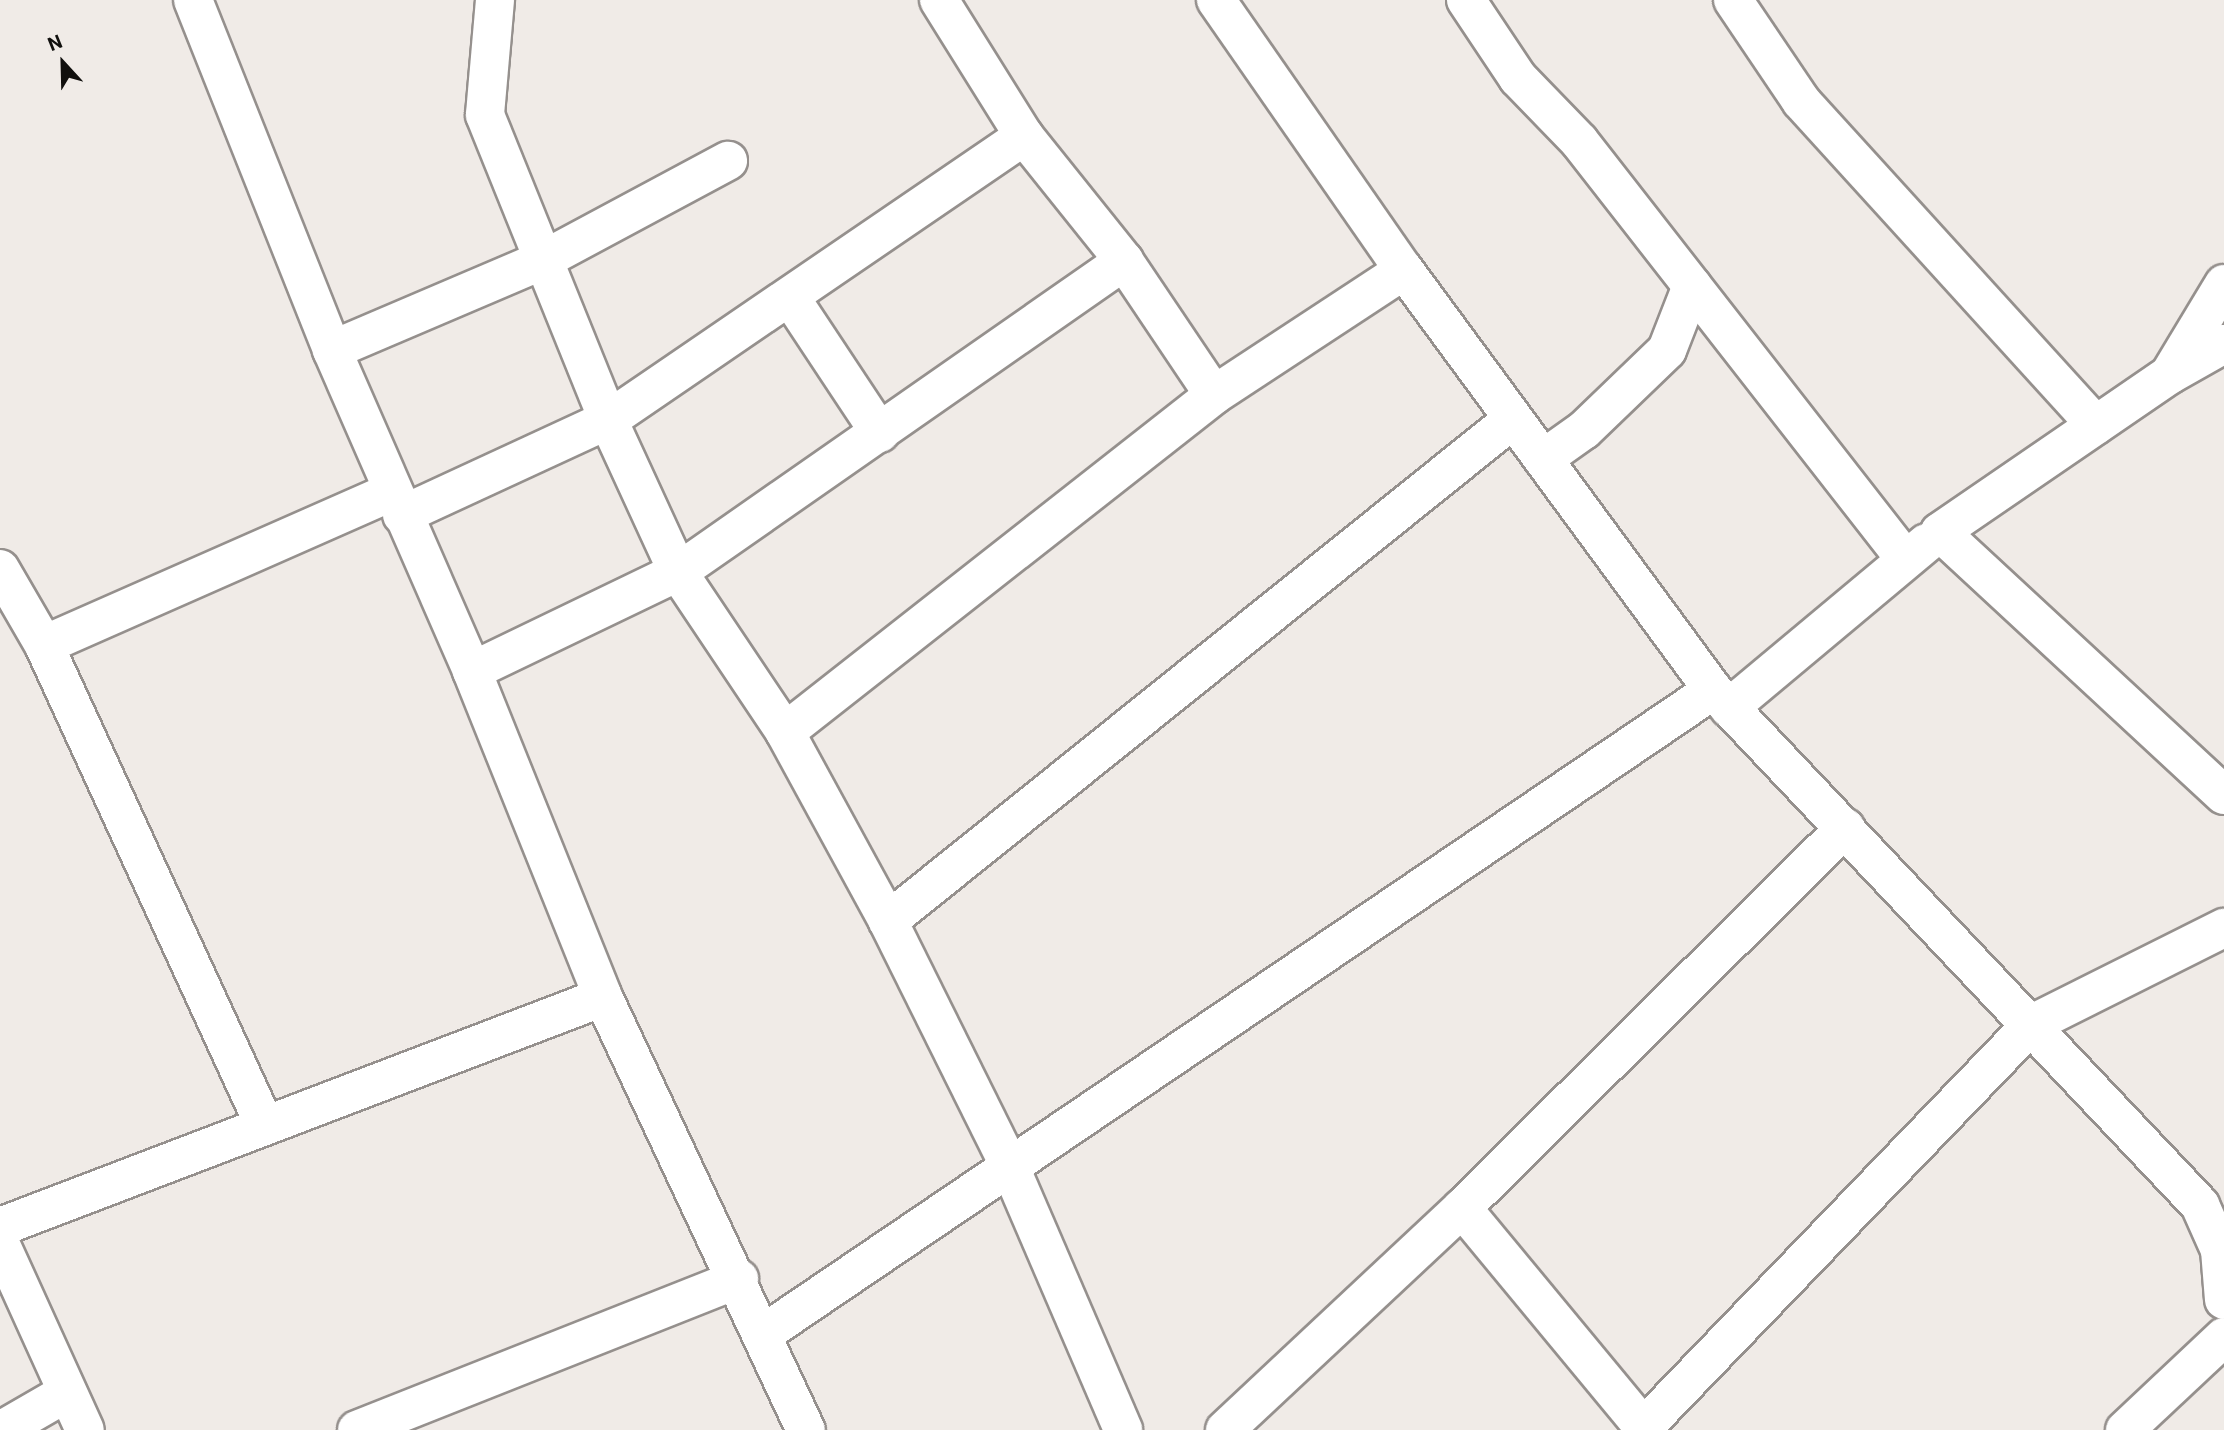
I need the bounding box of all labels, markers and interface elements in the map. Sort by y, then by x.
north arrow [28,28,98,98]
text: N [44,30,65,56]

